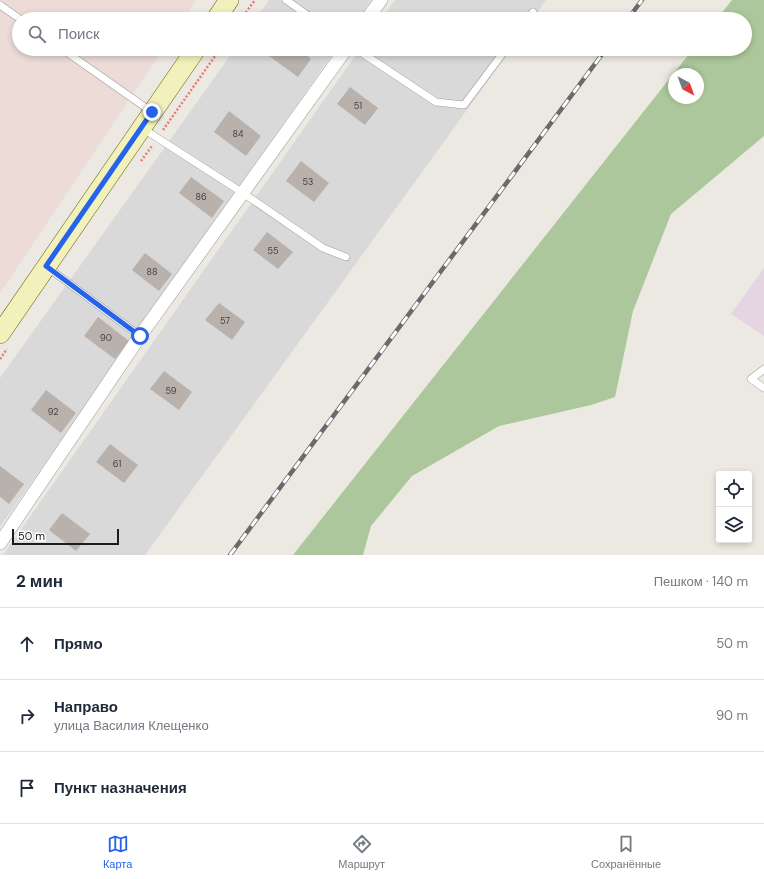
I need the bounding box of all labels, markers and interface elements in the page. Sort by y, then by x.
search box [12,12,752,56]
icon: search [26,23,48,45]
text: Поиск [58,24,100,44]
north arrow [668,68,704,104]
house number: 51 [354,100,362,112]
route end [143,103,161,121]
house number: 84 [233,128,244,140]
house number: 53 [303,176,313,188]
house number: 86 [195,191,207,203]
house number: 55 [268,245,278,257]
house number: 88 [147,266,157,278]
house number: 57 [220,315,230,327]
route start [131,327,149,345]
house number: 90 [100,332,112,344]
house number: 59 [166,385,177,397]
house number: 92 [48,406,58,418]
house number: 61 [113,458,121,470]
map controls [716,471,752,543]
button: locate [716,471,752,507]
button: layers [716,507,752,543]
scale bar [12,527,119,546]
text: 50 m [18,529,45,543]
text: 2 мин [16,570,63,592]
text: Пешком · 140 m [654,573,748,590]
icon: ahead [16,633,38,655]
text: Прямо [54,634,103,654]
text: 50 m [716,635,748,652]
text: Направо [54,697,118,717]
icon: right [16,705,38,727]
text: 90 m [716,707,748,724]
text: улица Василия Клещенко [54,717,209,734]
icon: arrive [16,777,38,799]
text: Пункт назначения [54,778,187,798]
tab: Карта [103,833,132,871]
tab: Маршрут [338,833,385,871]
tab: Сохранённые [591,833,661,871]

